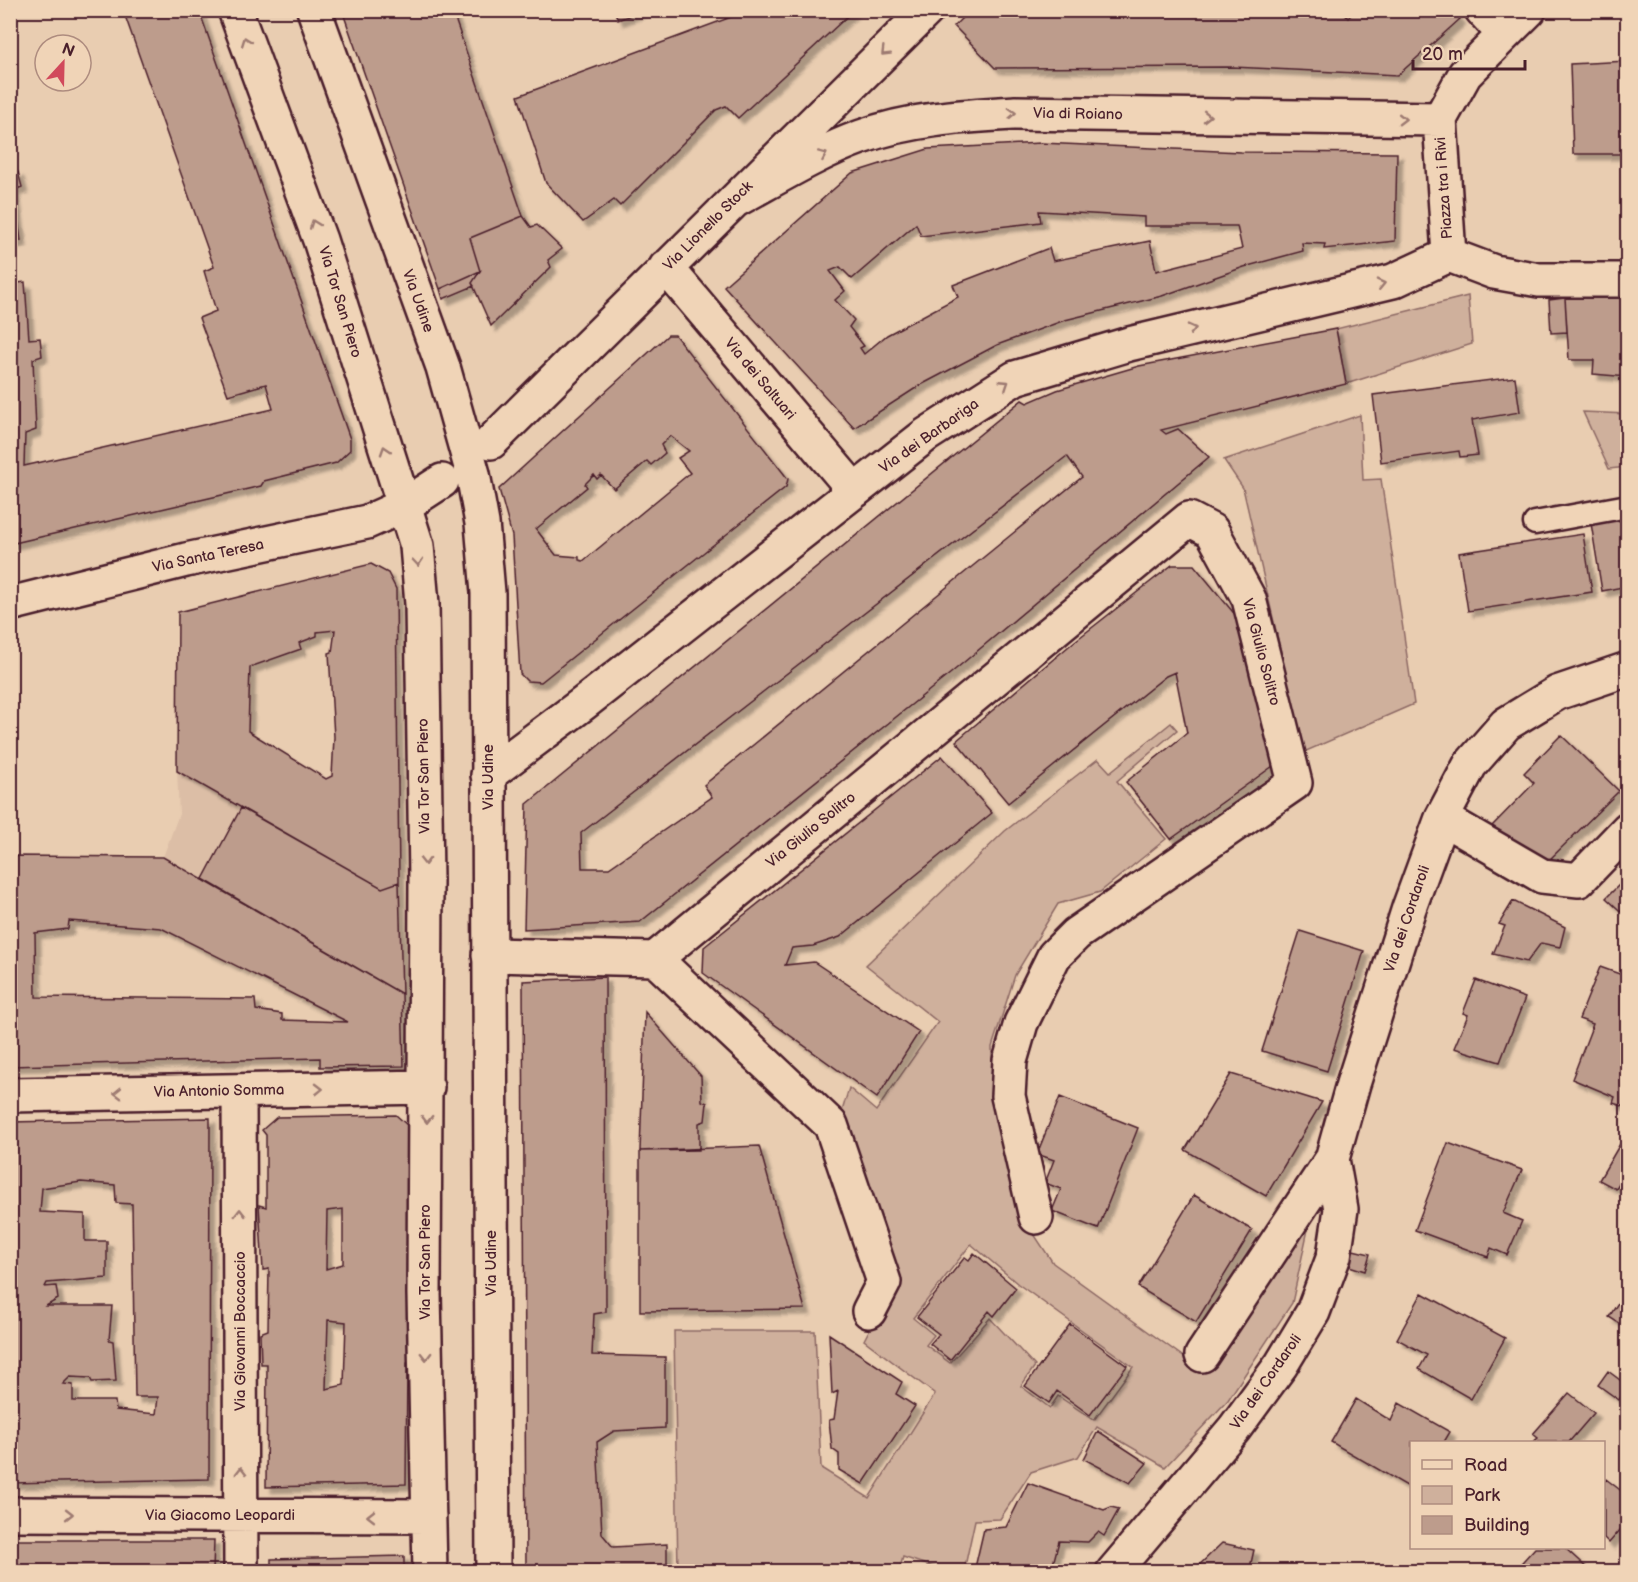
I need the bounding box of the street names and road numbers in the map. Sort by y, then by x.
street label: Via di Roiano [1033,104,1123,124]
street label: Piazza tra i Rivi [1431,136,1457,240]
street label: Via Lionello Stock [659,177,757,275]
street label: Via Tor San Piero [314,244,366,360]
street label: Via Udine [398,267,438,335]
street label: Via dei Saltuari [720,334,800,424]
street label: Via dei Barbariga [875,394,983,478]
street label: Via Santa Teresa [150,535,266,577]
street label: Via Giulio Solitro [1238,596,1284,708]
street label: Via Tor San Piero [413,718,435,834]
street label: Via Udine [479,744,498,810]
street label: Via Giulio Solitro [762,788,860,872]
street label: Via dei Cordaroli [1380,863,1434,975]
street label: Via Antonio Somma [153,1080,285,1102]
street label: Via Tor San Piero [416,1204,435,1320]
street label: Via Udine [482,1230,501,1296]
street label: Via Giovanni Boccaccio [231,1251,250,1411]
street label: Via dei Cordaroli [1226,1331,1306,1433]
street label: Via Giacomo Leopardi [145,1506,295,1525]

